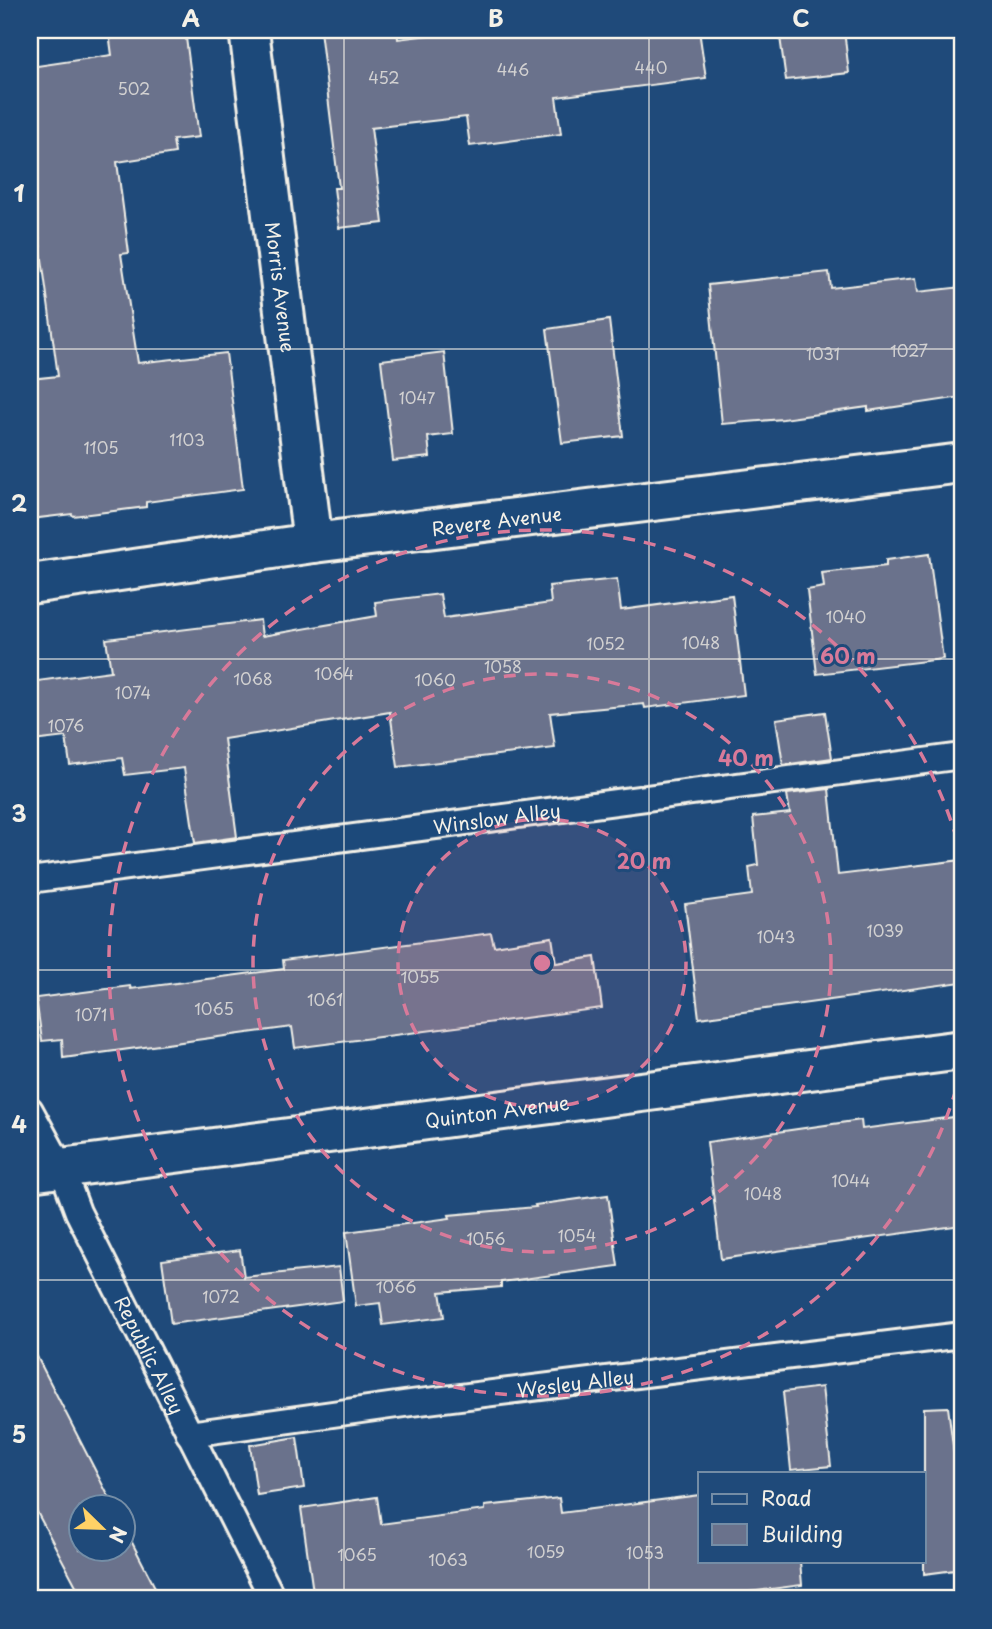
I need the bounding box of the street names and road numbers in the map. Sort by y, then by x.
street label: Morris Avenue [259,220,303,354]
street label: Revere Avenue [430,498,563,542]
street label: Winslow Alley [431,796,562,840]
street label: Quinton Avenue [423,1088,571,1134]
street label: Republic Alley [108,1291,192,1419]
street label: Wesley Alley [516,1362,636,1404]

